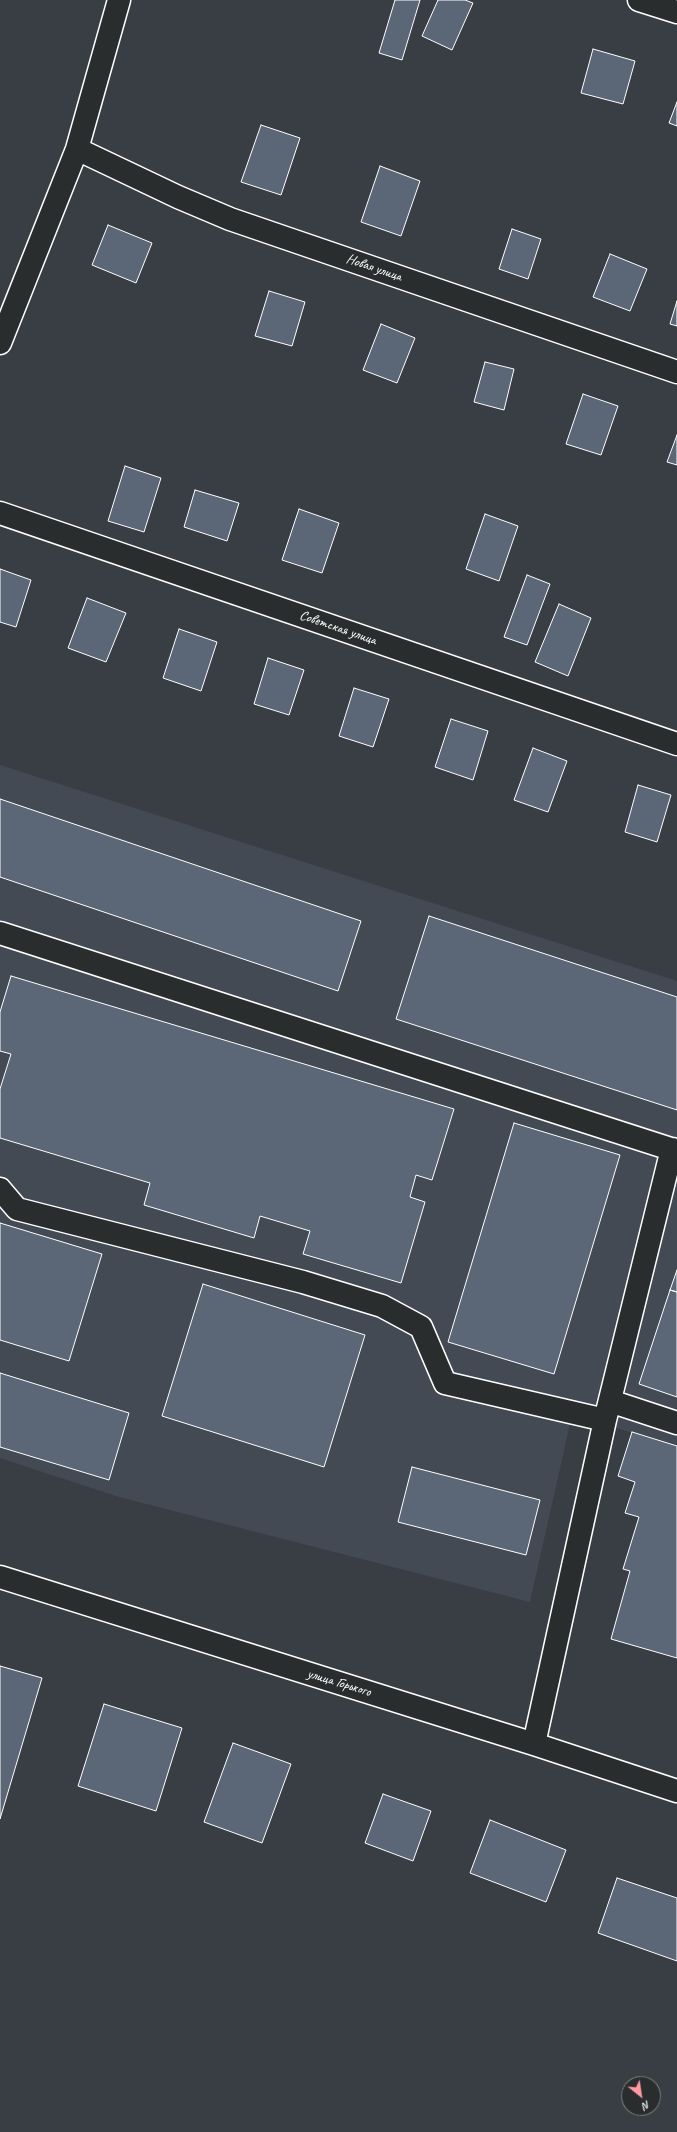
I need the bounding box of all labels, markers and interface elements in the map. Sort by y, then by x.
street label: Новая улица [344,251,404,285]
street label: Советская улица [297,607,379,649]
street label: улица Горького [305,1665,373,1701]
north arrow [621,2076,661,2116]
text: N [640,2098,653,2113]

